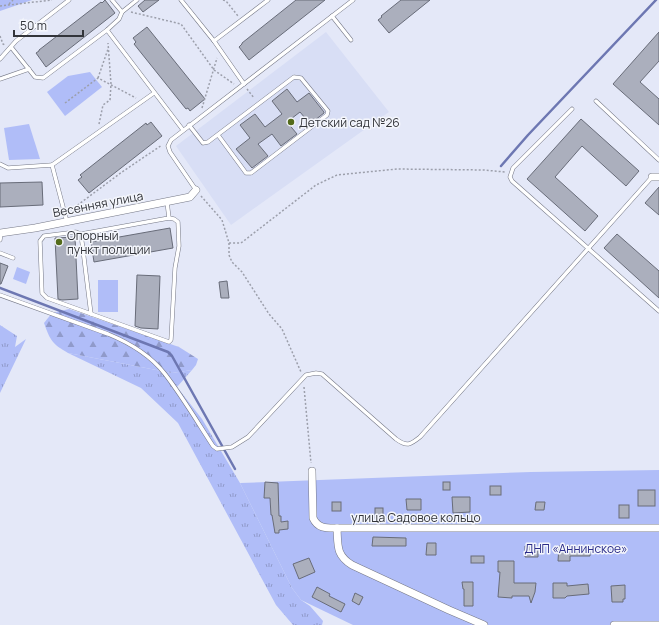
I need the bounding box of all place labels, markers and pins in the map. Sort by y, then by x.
place label: Детский сад №26 [299,114,400,131]
marker: Детский сад №26 [286,117,296,127]
place label: Опорный пункт полиции [67,227,150,258]
marker: Опорный пункт полиции [54,237,64,247]

